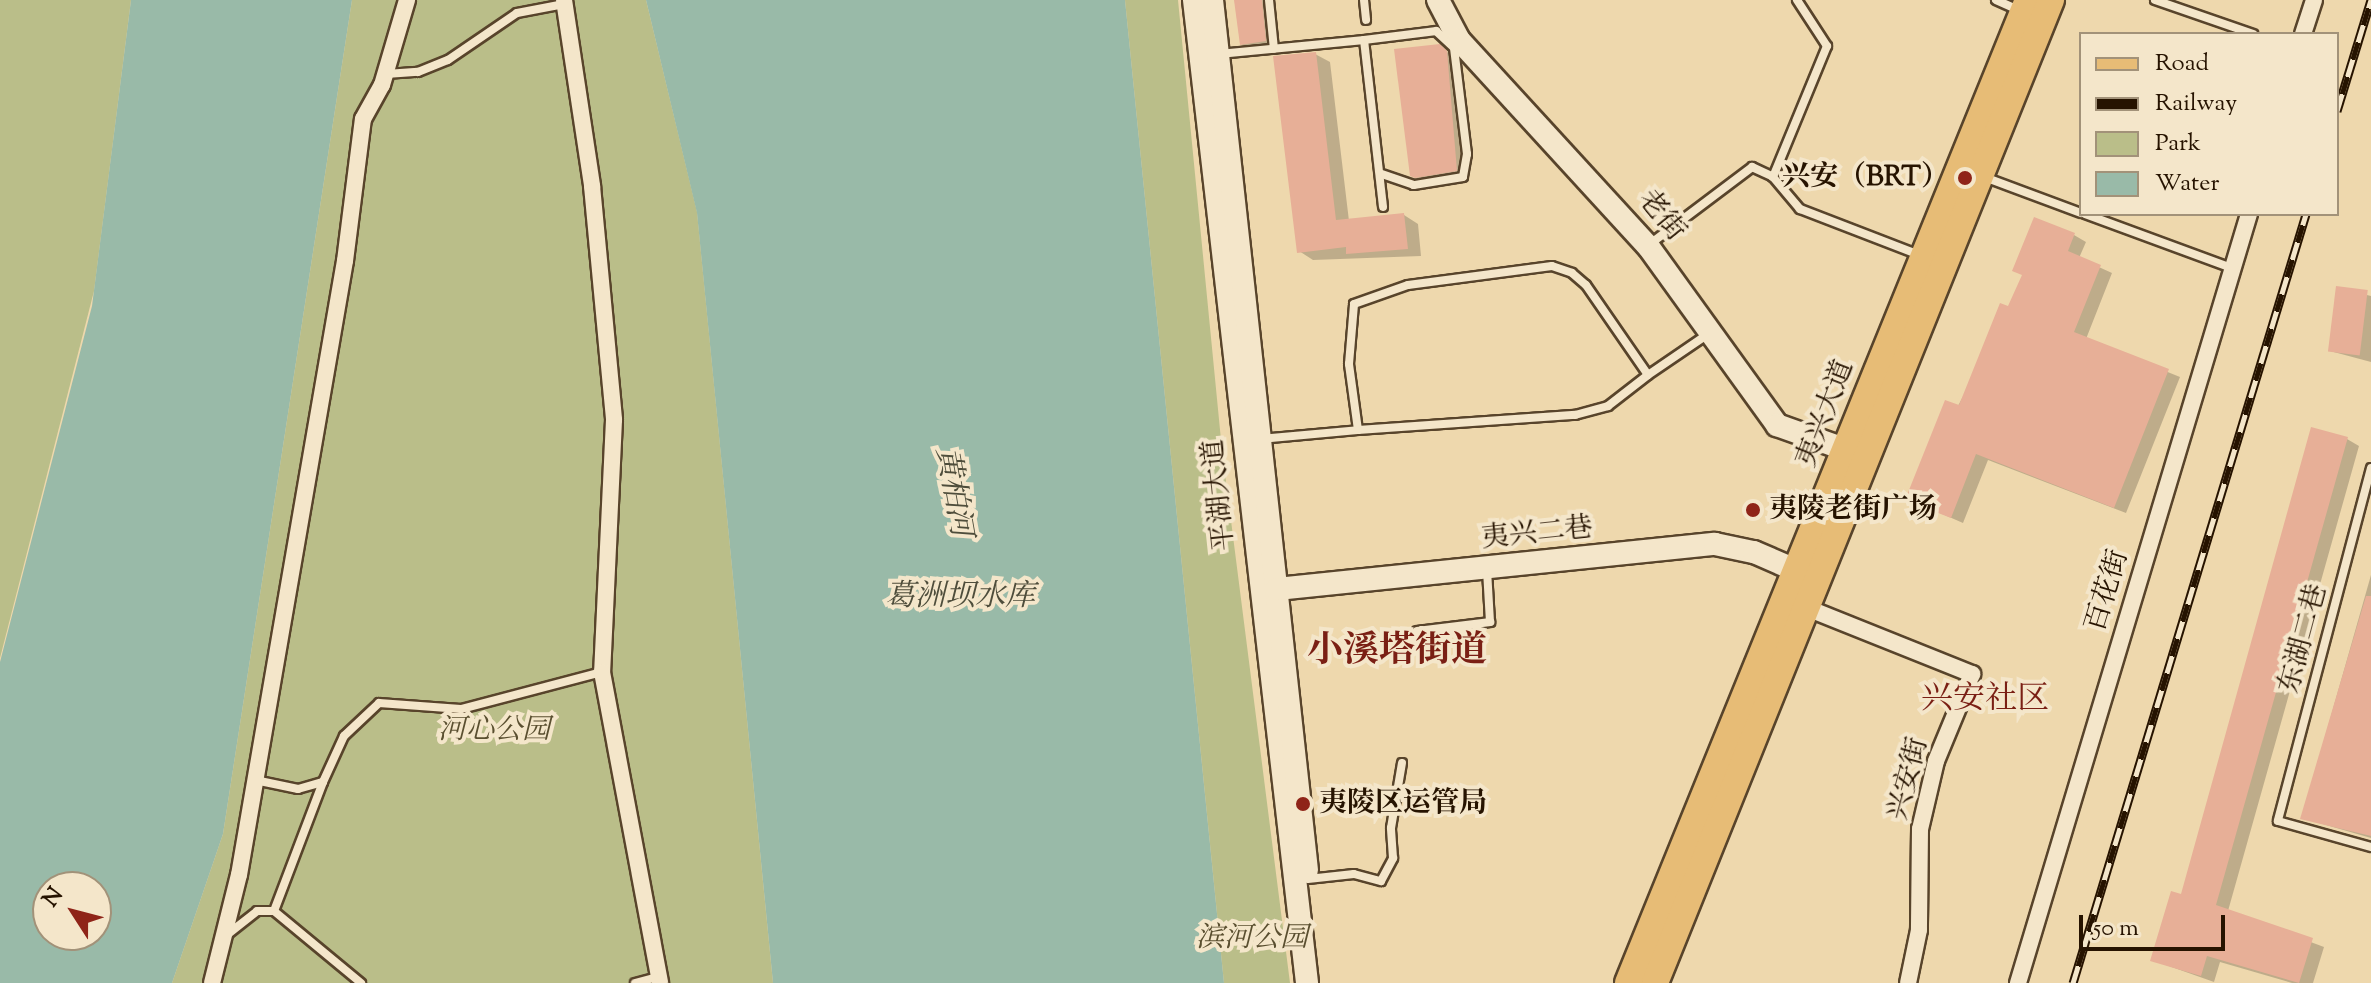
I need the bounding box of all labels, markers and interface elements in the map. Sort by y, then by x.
legend [2079,32,2339,216]
text: Road [2155,47,2209,81]
text: Railway [2155,87,2237,121]
text: Park [2155,127,2201,161]
place label: 兴安（BRT） [1782,161,1949,195]
text: Water [2155,167,2219,201]
marker: 兴安（BRT） [1956,169,1974,187]
street label: 老街 [1630,184,1692,248]
street label: 夷兴大道 [1790,356,1862,472]
street label: 平湖大道 [1197,438,1243,552]
water label: 黄柏河 [926,445,978,539]
place label: 夷陵老街广场 [1769,493,1937,527]
marker: 夷陵老街广场 [1744,501,1762,519]
street label: 夷兴二巷 [1480,511,1594,557]
street label: 百花街 [2080,546,2136,636]
water label: 葛洲坝水库 [885,580,1035,616]
street label: 东湖二巷 [2273,581,2335,697]
district label: 小溪塔街道 [1307,631,1487,675]
district label: 兴安社区 [1921,681,2049,719]
park label: 河心公园 [438,714,550,748]
street label: 兴安街 [1882,734,1936,824]
place label: 夷陵区运管局 [1319,787,1487,821]
marker: 夷陵区运管局 [1294,795,1312,813]
north arrow [32,871,112,951]
text: N [36,882,72,915]
scale bar [2083,899,2229,949]
text: 50 m [2093,912,2139,946]
park label: 滨河公园 [1196,922,1308,956]

